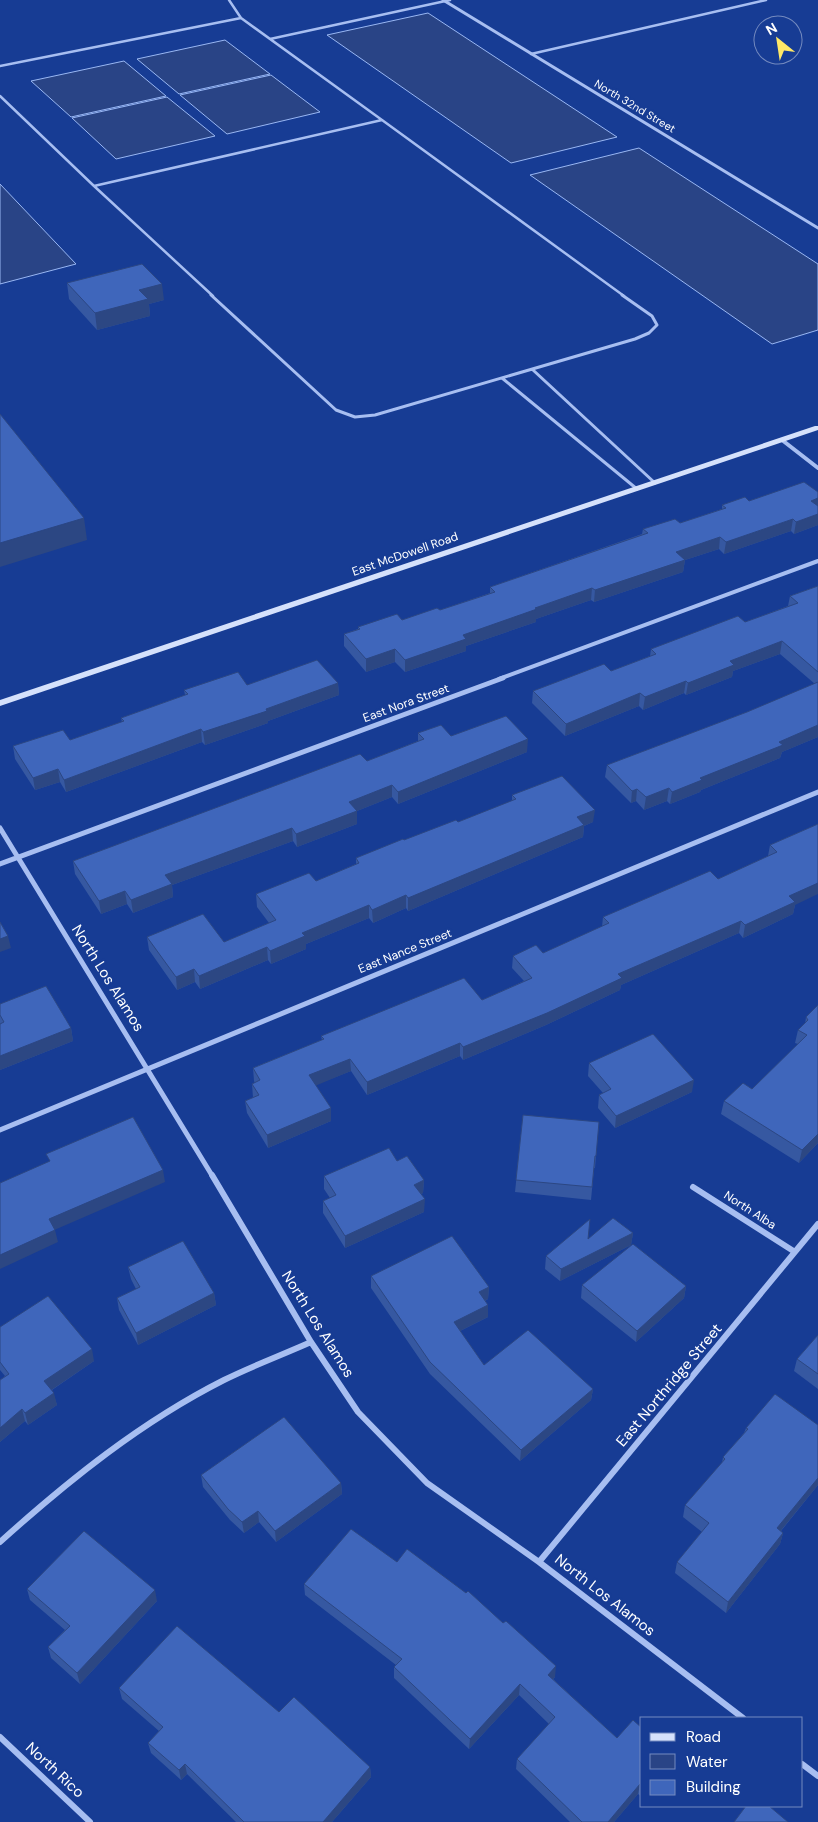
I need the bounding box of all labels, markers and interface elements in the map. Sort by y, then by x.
north arrow [753,15,803,65]
text: N [763,18,780,39]
street label: North 32nd Street [592,76,678,136]
street label: East McDowell Road [350,528,460,580]
street label: East Nora Street [361,680,452,726]
street label: North Los Alamos [67,921,149,1035]
street label: East Nance Street [356,925,454,977]
street label: North Alba [721,1187,779,1233]
street label: North Los Alamos [277,1267,359,1381]
street label: East Northridge Street [612,1319,726,1451]
street label: North Los Alamos [551,1549,659,1641]
legend [640,1717,803,1807]
text: Road [686,1727,721,1747]
street label: North Rico [21,1738,89,1802]
text: Water [686,1752,728,1772]
text: Building [686,1777,741,1797]

